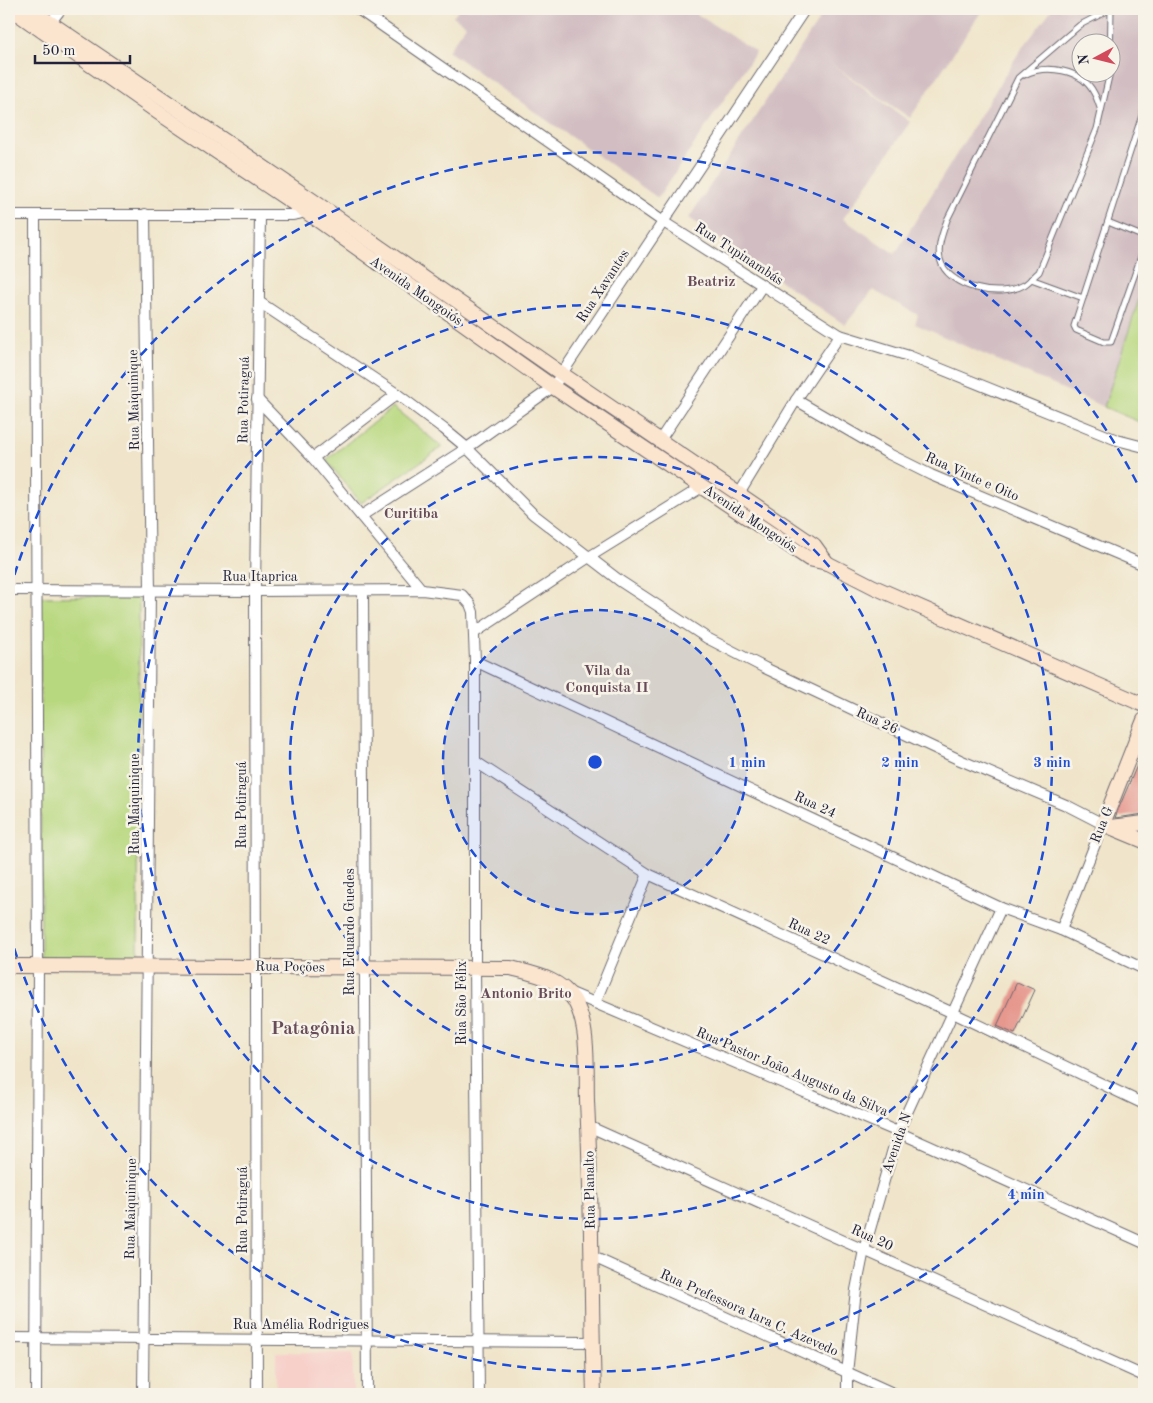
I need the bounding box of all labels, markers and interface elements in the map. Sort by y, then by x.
scale bar [35,32,130,64]
north arrow [1070,32,1120,82]
text: 50 m [42,44,76,59]
text: N [1076,53,1092,66]
street label: Rua Tupinambás [692,220,786,288]
street label: Rua Xavantes [574,247,632,325]
street label: Avenida Mongoiós [367,254,465,328]
district label: Beatriz [687,275,735,290]
street label: Rua Maiquinique [126,349,142,451]
street label: Rua Potiraguá [236,356,252,444]
street label: Rua Vinte e Oito [923,450,1021,504]
street label: Avenida Mongoiós [700,482,800,556]
district label: Curitiba [384,507,439,522]
street label: Rua Itaprica [222,570,298,584]
district label: Vila da Conquista II [565,664,649,696]
street label: Rua 26 [854,705,900,737]
street label: Rua Maiquinique [128,753,142,855]
centre of rings [586,753,604,771]
text: 1 min [728,756,766,771]
text: 2 min [881,756,919,771]
text: 3 min [1033,756,1071,771]
street label: Rua Potiraguá [235,761,249,849]
street label: Rua 24 [792,789,838,821]
street label: Rua G [1088,805,1116,845]
street label: Rua Eduardo Guedes [343,868,357,996]
street label: Rua 22 [786,916,832,948]
street label: Rua Poções [255,959,325,975]
street label: Rua São Félix [455,961,469,1045]
district label: Antonio Brito [480,987,572,1002]
district label: Patagônia [271,1020,356,1039]
street label: Rua Pastor João Augusto da Silva [694,1025,890,1119]
street label: Avenida N [880,1111,914,1175]
street label: Rua Planalto [582,1151,598,1229]
street label: Rua Maiquinique [123,1158,139,1260]
street label: Rua Potiraguá [236,1166,250,1254]
text: 4 min [1007,1188,1045,1203]
street label: Rua 20 [849,1223,895,1253]
street label: Rua Prefessora Iara C. Azevedo [658,1267,840,1359]
street label: Rua Amélia Rodrigues [233,1318,369,1332]

